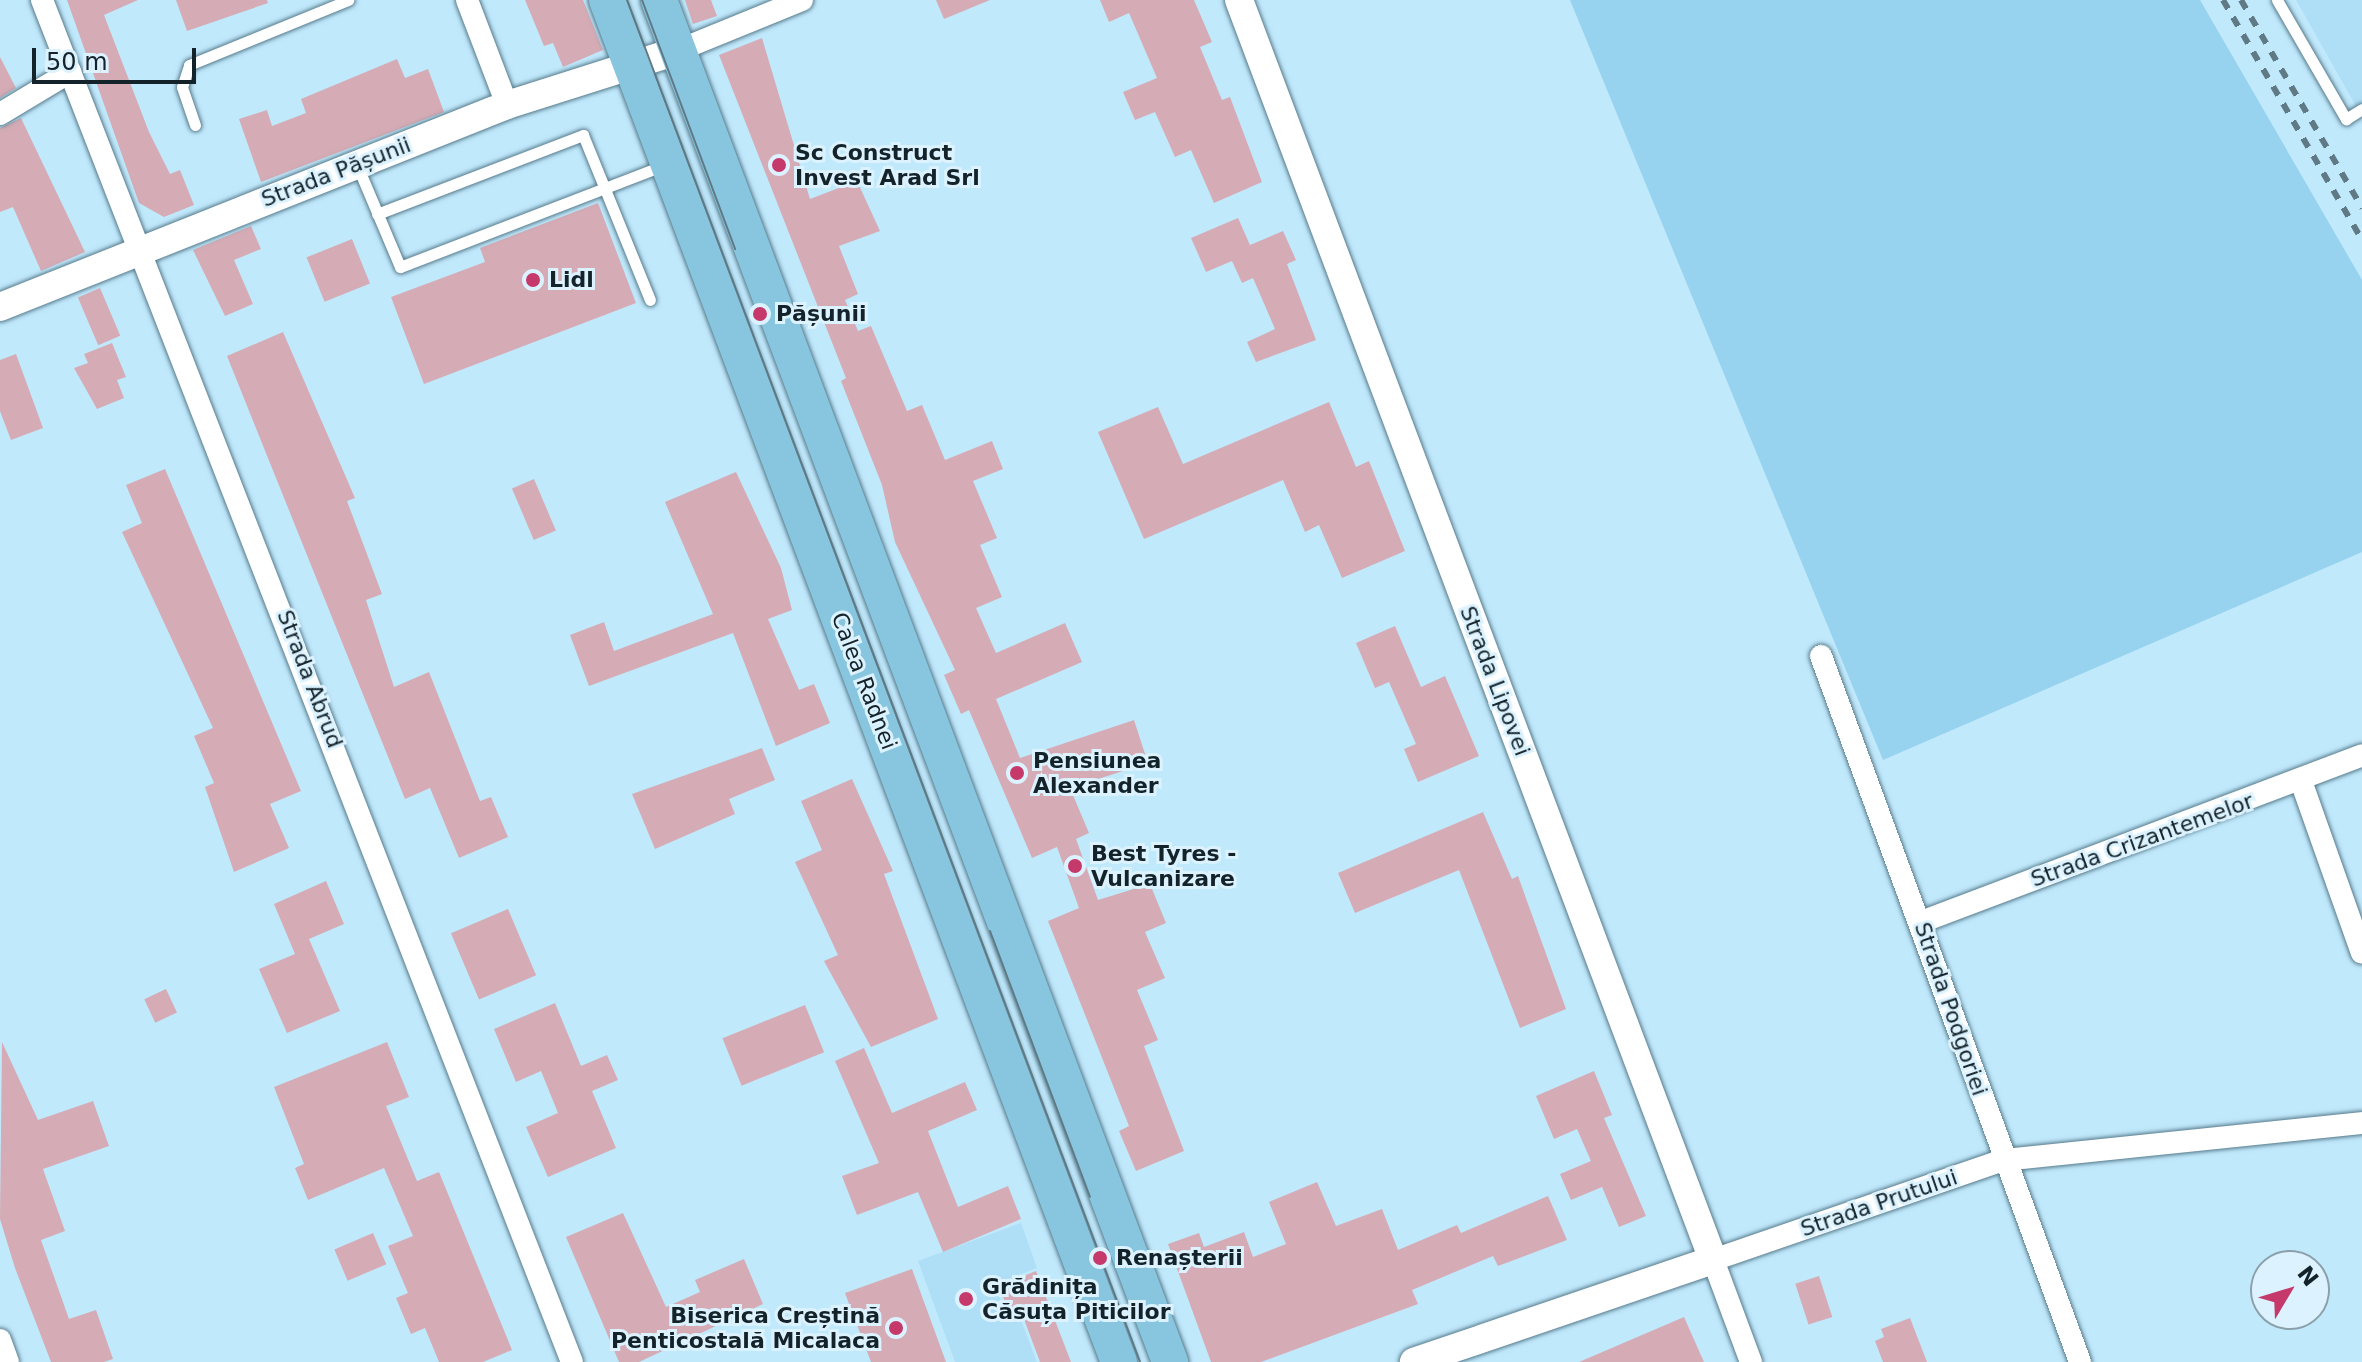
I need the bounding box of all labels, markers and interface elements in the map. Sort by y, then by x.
scale bar [36,32,200,82]
text: 50 m [46,48,108,76]
street label: Strada Pășunii [258,131,414,213]
place label: Sc Construct Invest Arad Srl [795,139,980,190]
marker: Sc Construct Invest Arad Srl [770,156,788,174]
place label: Lidl [549,267,594,293]
marker: Lidl [524,271,542,289]
place label: Pășunii [776,301,866,327]
marker: Pășunii [751,305,769,323]
street label: Strada Lipovei [1454,603,1536,759]
street label: Strada Abrud [272,606,348,752]
street label: Calea Radnei [826,609,902,753]
place label: Pensiunea Alexander [1033,747,1161,798]
marker: Pensiunea Alexander [1008,764,1026,782]
street label: Strada Crizantemelor [2027,787,2257,893]
place label: Best Tyres - Vulcanizare [1091,840,1236,892]
marker: Best Tyres - Vulcanizare [1066,857,1084,875]
street label: Strada Podgoriei [1909,919,1993,1099]
street label: Strada Prutului [1797,1164,1961,1242]
place label: Renașterii [1116,1245,1243,1271]
marker: Renașterii [1091,1249,1109,1267]
north arrow [2250,1250,2330,1330]
text: N [2292,1261,2323,1291]
place label: Grădinița Căsuța Piticilor [982,1273,1171,1324]
marker: Grădinița Căsuța Piticilor [957,1290,975,1308]
place label: Biserica Creștină Penticostală Micalaca [611,1302,880,1354]
marker: Biserica Creștină Penticostală Micalaca [887,1319,905,1337]

